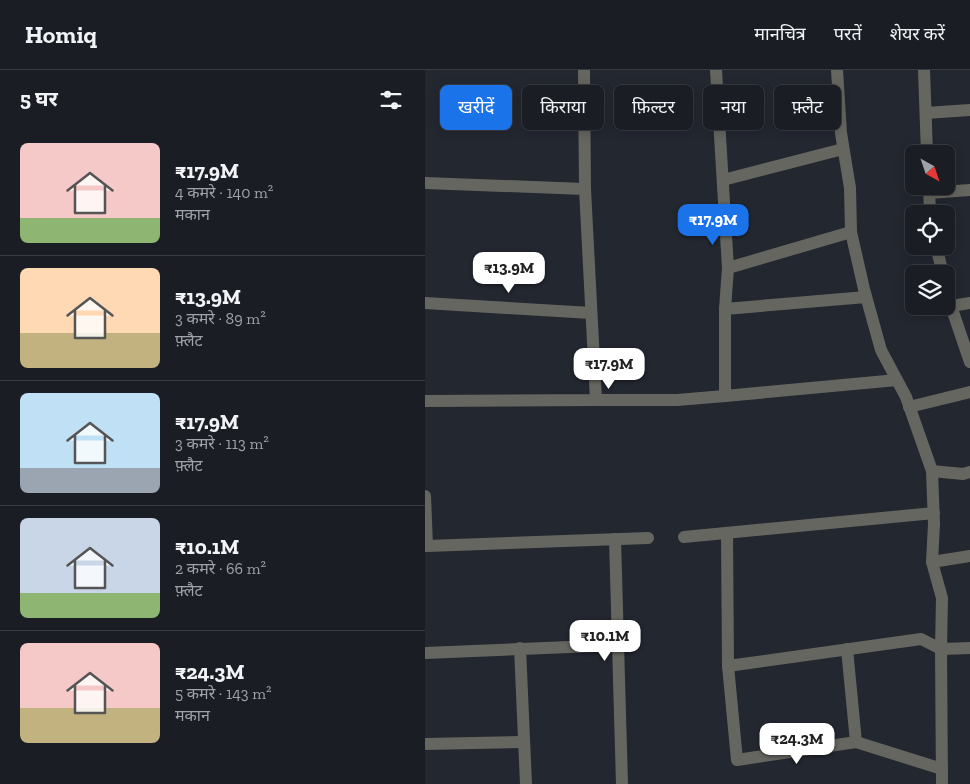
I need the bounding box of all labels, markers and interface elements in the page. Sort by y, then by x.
text: Homiq [25,20,97,49]
text: मानचित्र [754,23,806,45]
text: परतें [834,23,862,45]
text: शेयर करें [890,23,945,45]
chip: खरीदें [440,85,512,130]
chip: किराया [522,85,604,130]
chip: फ़िल्टर [614,85,693,130]
chip: नया [703,85,764,130]
chip: फ़्लैट [774,85,841,130]
text: 5 घर [20,86,58,111]
icon: filters [377,86,405,114]
north arrow [905,145,955,195]
map controls [905,145,955,315]
text: ₹17.9M [175,158,239,183]
icon: home [60,163,120,223]
text: 4 कमरे · 140 m² [175,183,273,202]
pin: ₹17.9M [672,204,754,246]
text: मकान [175,205,210,224]
button: locate [905,205,955,255]
text: ₹17.9M [689,210,737,229]
pin: ₹13.9M [468,252,550,294]
text: ₹13.9M [484,258,534,277]
button: layers [905,265,955,315]
text: ₹13.9M [175,284,241,309]
icon: home [60,288,120,348]
text: 3 कमरे · 89 m² [175,309,266,328]
text: फ़्लैट [175,331,203,350]
pin: ₹17.9M [568,348,650,390]
text: ₹17.9M [585,354,633,373]
text: ₹17.9M [175,409,239,434]
icon: home [60,413,120,473]
text: 3 कमरे · 113 m² [175,434,269,453]
text: फ़्लैट [175,456,203,475]
text: ₹10.1M [175,534,239,559]
icon: home [60,538,120,598]
text: 2 कमरे · 66 m² [175,559,266,578]
text: फ़्लैट [175,581,203,600]
pin: ₹10.1M [564,620,646,662]
text: ₹10.1M [581,626,629,645]
text: ₹24.3M [175,659,244,684]
icon: home [60,663,120,723]
text: 5 कमरे · 143 m² [175,684,272,703]
text: मकान [175,706,210,725]
pin: ₹24.3M [756,722,838,765]
text: ₹24.3M [771,729,823,748]

